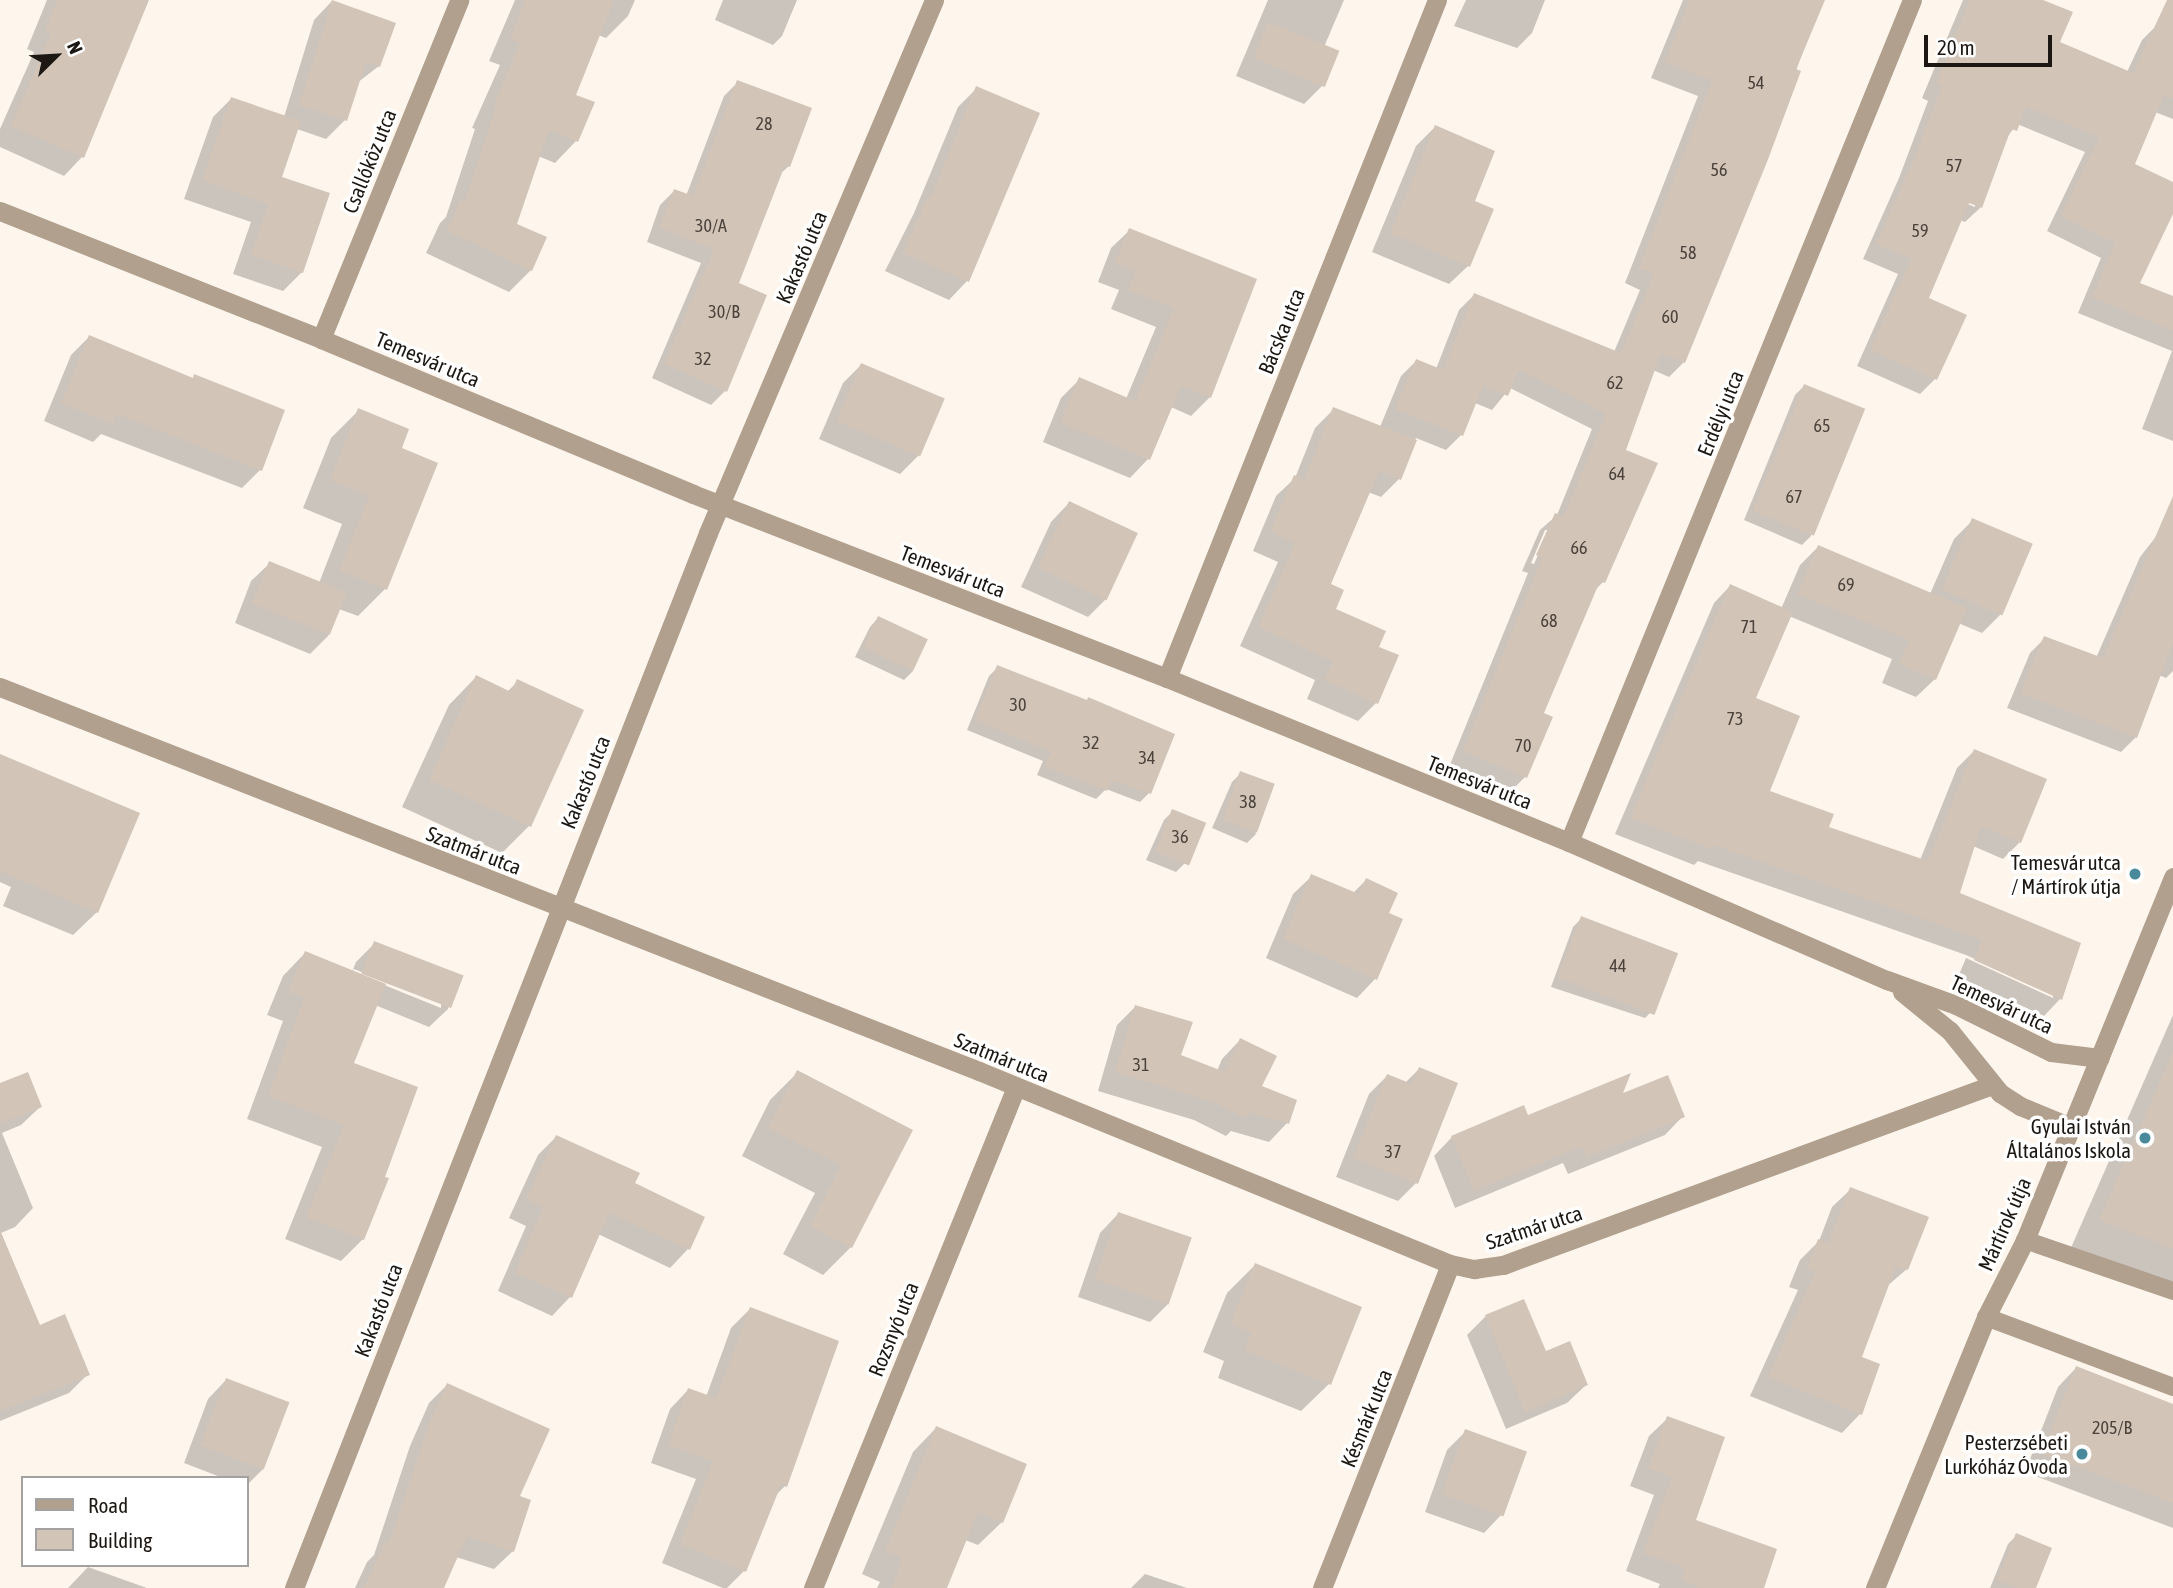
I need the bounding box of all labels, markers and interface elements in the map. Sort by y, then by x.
north arrow [21,21,91,91]
scale bar [1928,21,2056,65]
text: 20 m [1937,35,1975,59]
text: N [63,38,88,57]
house number: 54 [1748,72,1764,94]
street label: Csallóköz utca [337,105,401,217]
house number: 28 [756,113,772,135]
house number: 57 [1946,155,1962,177]
house number: 56 [1711,159,1727,181]
street label: Kakastó utca [770,207,832,307]
house number: 30/A [695,215,727,237]
house number: 59 [1912,220,1928,242]
house number: 58 [1680,242,1696,264]
street label: Bácska utca [1252,284,1310,378]
house number: 30/B [708,301,740,323]
house number: 60 [1662,306,1678,328]
street label: Temesvár utca [372,326,484,392]
house number: 32 [695,348,711,370]
street label: Erdélyi utca [1691,367,1749,459]
house number: 62 [1607,372,1623,394]
house number: 65 [1814,415,1830,437]
house number: 64 [1609,463,1625,485]
house number: 67 [1786,486,1802,508]
house number: 66 [1571,537,1587,559]
street label: Temesvár utca [897,539,1009,603]
house number: 69 [1838,574,1854,596]
house number: 68 [1541,610,1557,632]
house number: 71 [1741,616,1757,638]
house number: 30 [1010,694,1026,716]
house number: 73 [1727,708,1743,730]
street label: Kakastó utca [555,732,615,832]
house number: 32 [1083,732,1099,754]
house number: 70 [1515,735,1531,757]
house number: 34 [1139,747,1155,769]
street label: Temesvár utca [1424,750,1536,814]
house number: 38 [1240,791,1256,813]
street label: Szatmár utca [423,820,525,880]
house number: 36 [1172,826,1188,848]
place label: Temesvár utca / Mártírok útja [2011,849,2121,899]
marker: Temesvár utca / Mártírok útja [2127,866,2143,882]
house number: 44 [1610,955,1626,977]
street label: Temesvár utca [1947,969,2057,1039]
street label: Szatmár utca [951,1027,1053,1087]
house number: 31 [1133,1054,1149,1076]
place label: Gyulai István Általános Iskola [2007,1113,2131,1163]
marker: Gyulai István Általános Iskola [2137,1130,2153,1146]
house number: 37 [1385,1141,1401,1163]
street label: Mártírok útja [1972,1173,2036,1275]
street label: Szatmár utca [1483,1200,1585,1254]
street label: Kakastó utca [349,1260,407,1360]
street label: Rozsnyó utca [863,1278,923,1380]
street label: Késmárk utca [1335,1365,1397,1471]
house number: 205/B [2092,1417,2132,1439]
place label: Pesterzsébeti Lurkóház Óvoda [1944,1429,2068,1479]
marker: Pesterzsébeti Lurkóház Óvoda [2074,1446,2090,1462]
legend [21,1476,248,1567]
text: Road [88,1493,128,1517]
text: Building [88,1528,152,1552]

